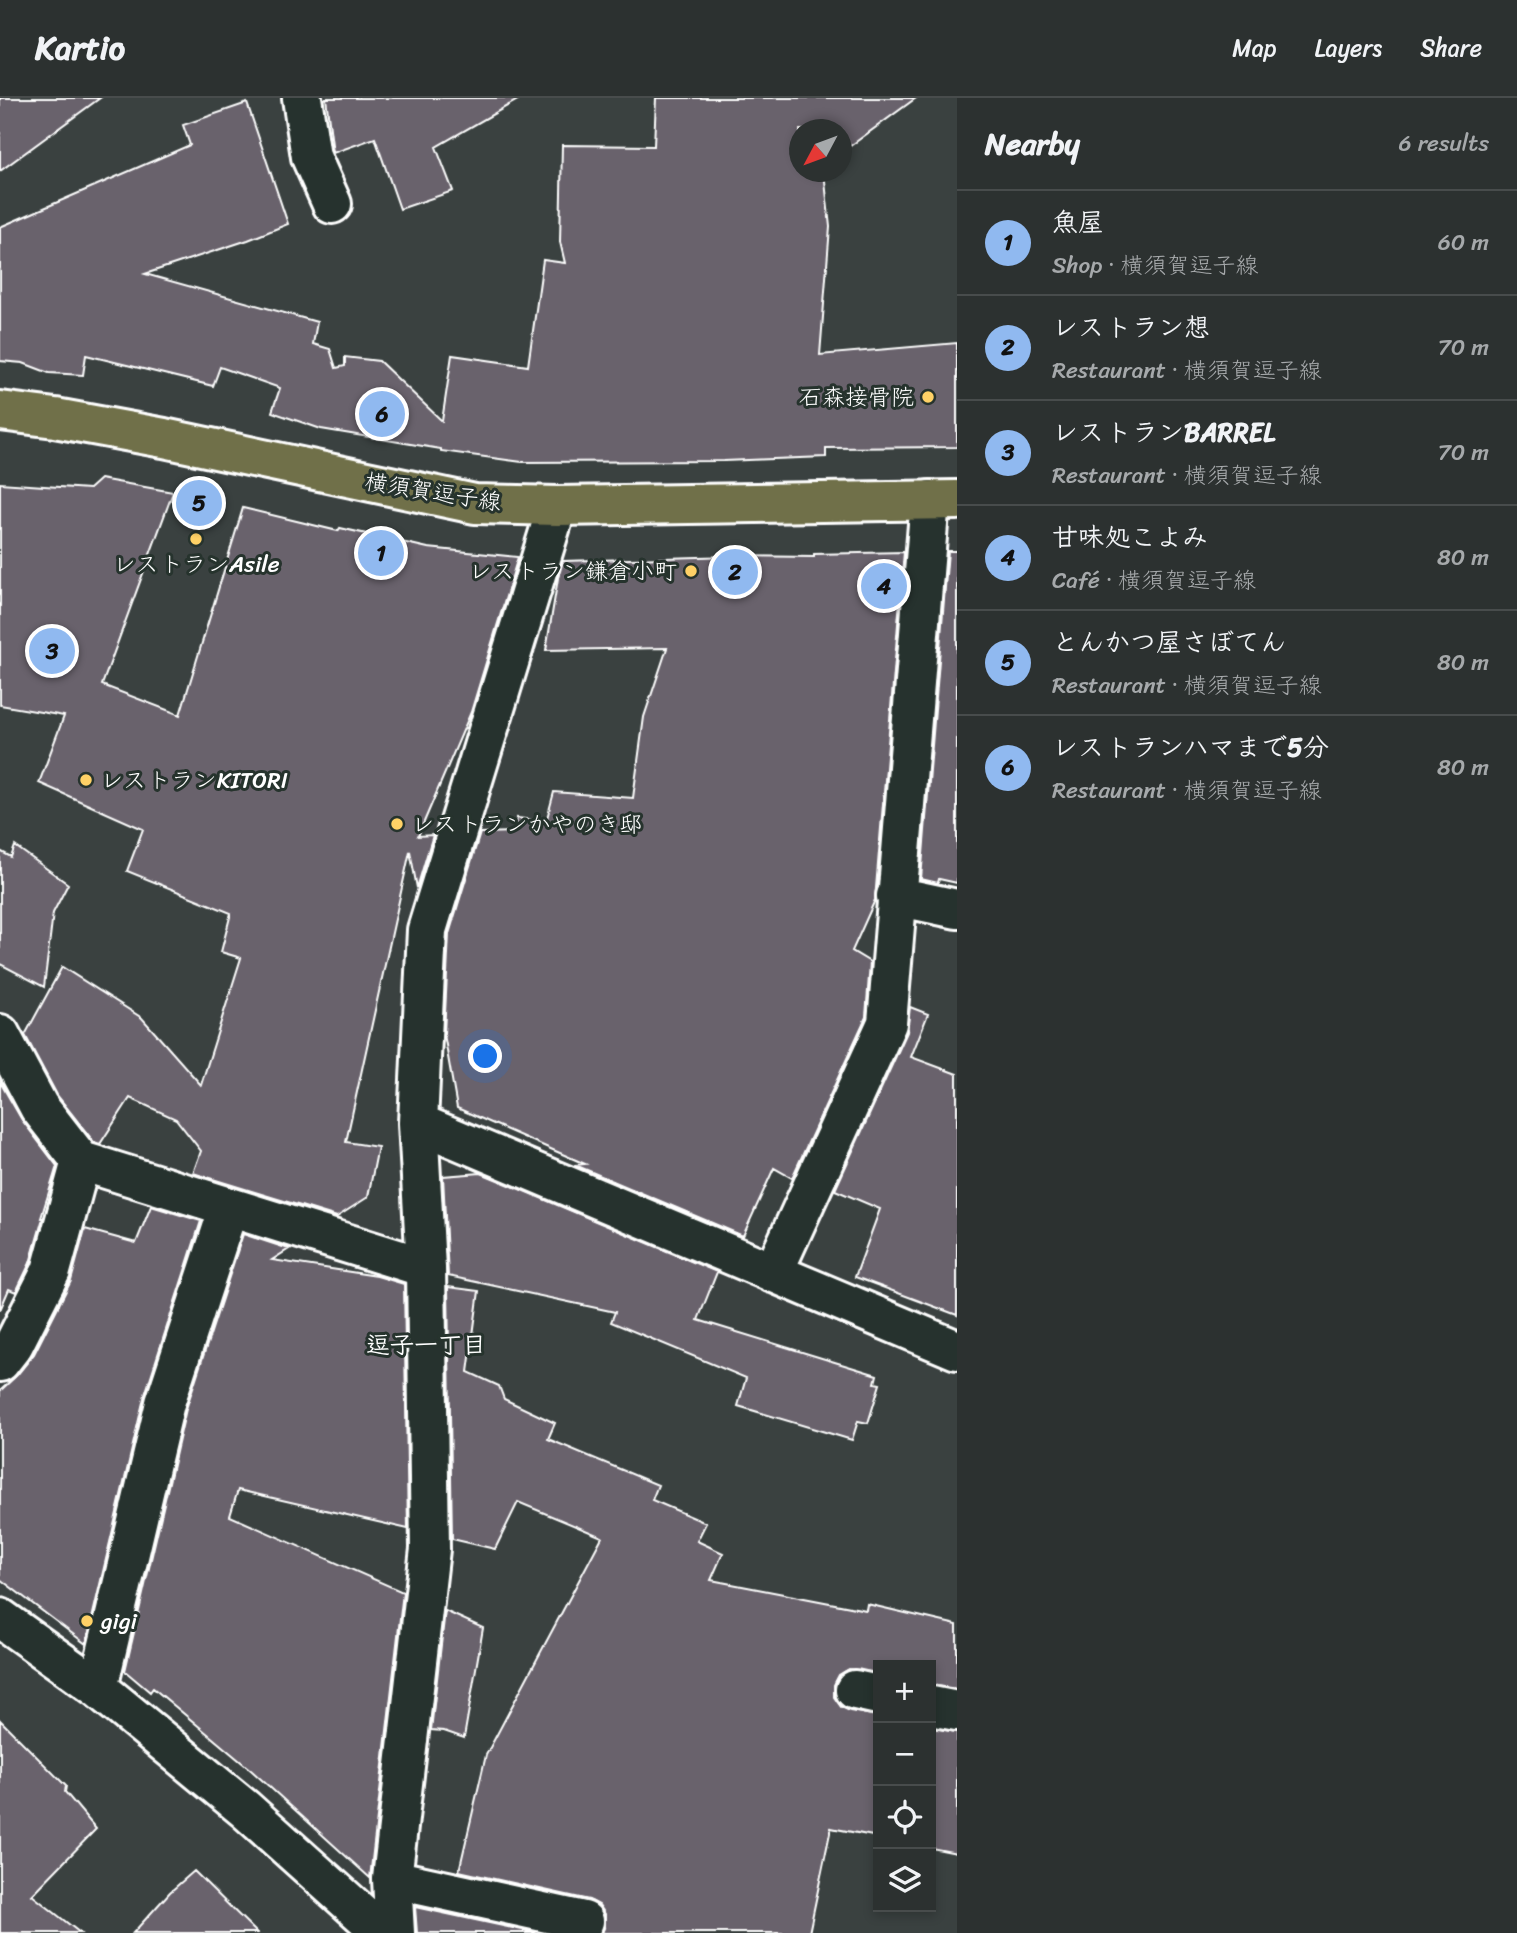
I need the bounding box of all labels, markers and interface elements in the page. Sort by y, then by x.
text: Kartio [35,19,125,77]
text: Map [1232,27,1277,69]
text: Layers [1315,27,1382,69]
text: Share [1420,27,1482,69]
text: Nearby [985,117,1080,171]
north arrow [789,119,852,182]
text: 6 results [1399,123,1489,164]
text: 魚屋 [1052,199,1104,245]
text: 1 [1003,222,1013,263]
text: 60 m [1438,222,1489,263]
text: Shop · 横須賀逗子線 [1052,245,1258,286]
text: レストラン想 [1052,304,1210,350]
text: 2 [1001,327,1015,368]
text: 70 m [1438,327,1489,368]
text: Restaurant · 横須賀逗子線 [1052,350,1322,391]
place label: 石森接骨院 [799,377,914,418]
pin: 6 [359,388,405,440]
marker: 石森接骨院 [920,389,936,405]
text: レストランBARREL [1052,409,1275,455]
text: 3 [1002,432,1014,473]
text: 70 m [1438,432,1489,473]
text: Restaurant · 横須賀逗子線 [1052,455,1322,496]
street label: 横須賀逗子線 [362,461,504,523]
pin: 5 [176,477,222,529]
text: 甘味処こよみ [1052,514,1208,560]
pin: 1 [358,527,404,579]
marker: レストランAsile [188,531,204,547]
text: 4 [1001,537,1015,578]
text: 80 m [1437,537,1489,578]
place label: レストランAsile [112,544,280,585]
pin: 2 [712,546,758,598]
place label: レストラン鎌倉小町 [468,551,677,592]
pin: 4 [861,560,907,612]
text: Café · 横須賀逗子線 [1052,560,1256,601]
marker: レストラン鎌倉小町 [683,563,699,579]
text: とんかつ屋さぼてん [1052,619,1286,665]
pin: 3 [29,625,75,677]
text: 5 [1001,642,1015,683]
text: 80 m [1437,642,1489,683]
text: Restaurant · 横須賀逗子線 [1052,665,1322,706]
text: レストランハマまで5分 [1052,724,1329,770]
text: 6 [1001,747,1015,788]
text: 80 m [1437,747,1489,788]
place label: レストランKITORI [100,760,288,801]
text: Restaurant · 横須賀逗子線 [1052,770,1322,811]
marker: レストランKITORI [78,772,94,788]
place label: レストランかやのき邸 [411,804,643,845]
marker: レストランかやのき邸 [389,816,405,832]
your location [468,1039,502,1073]
district label: 逗子一丁目 [366,1324,486,1366]
place label: gigi [99,1601,138,1642]
marker: gigi [79,1613,95,1629]
map controls [873,1660,936,1912]
button: + [873,1660,936,1723]
button: − [873,1723,936,1786]
button: locate [873,1786,936,1849]
button: layers [873,1849,936,1912]

